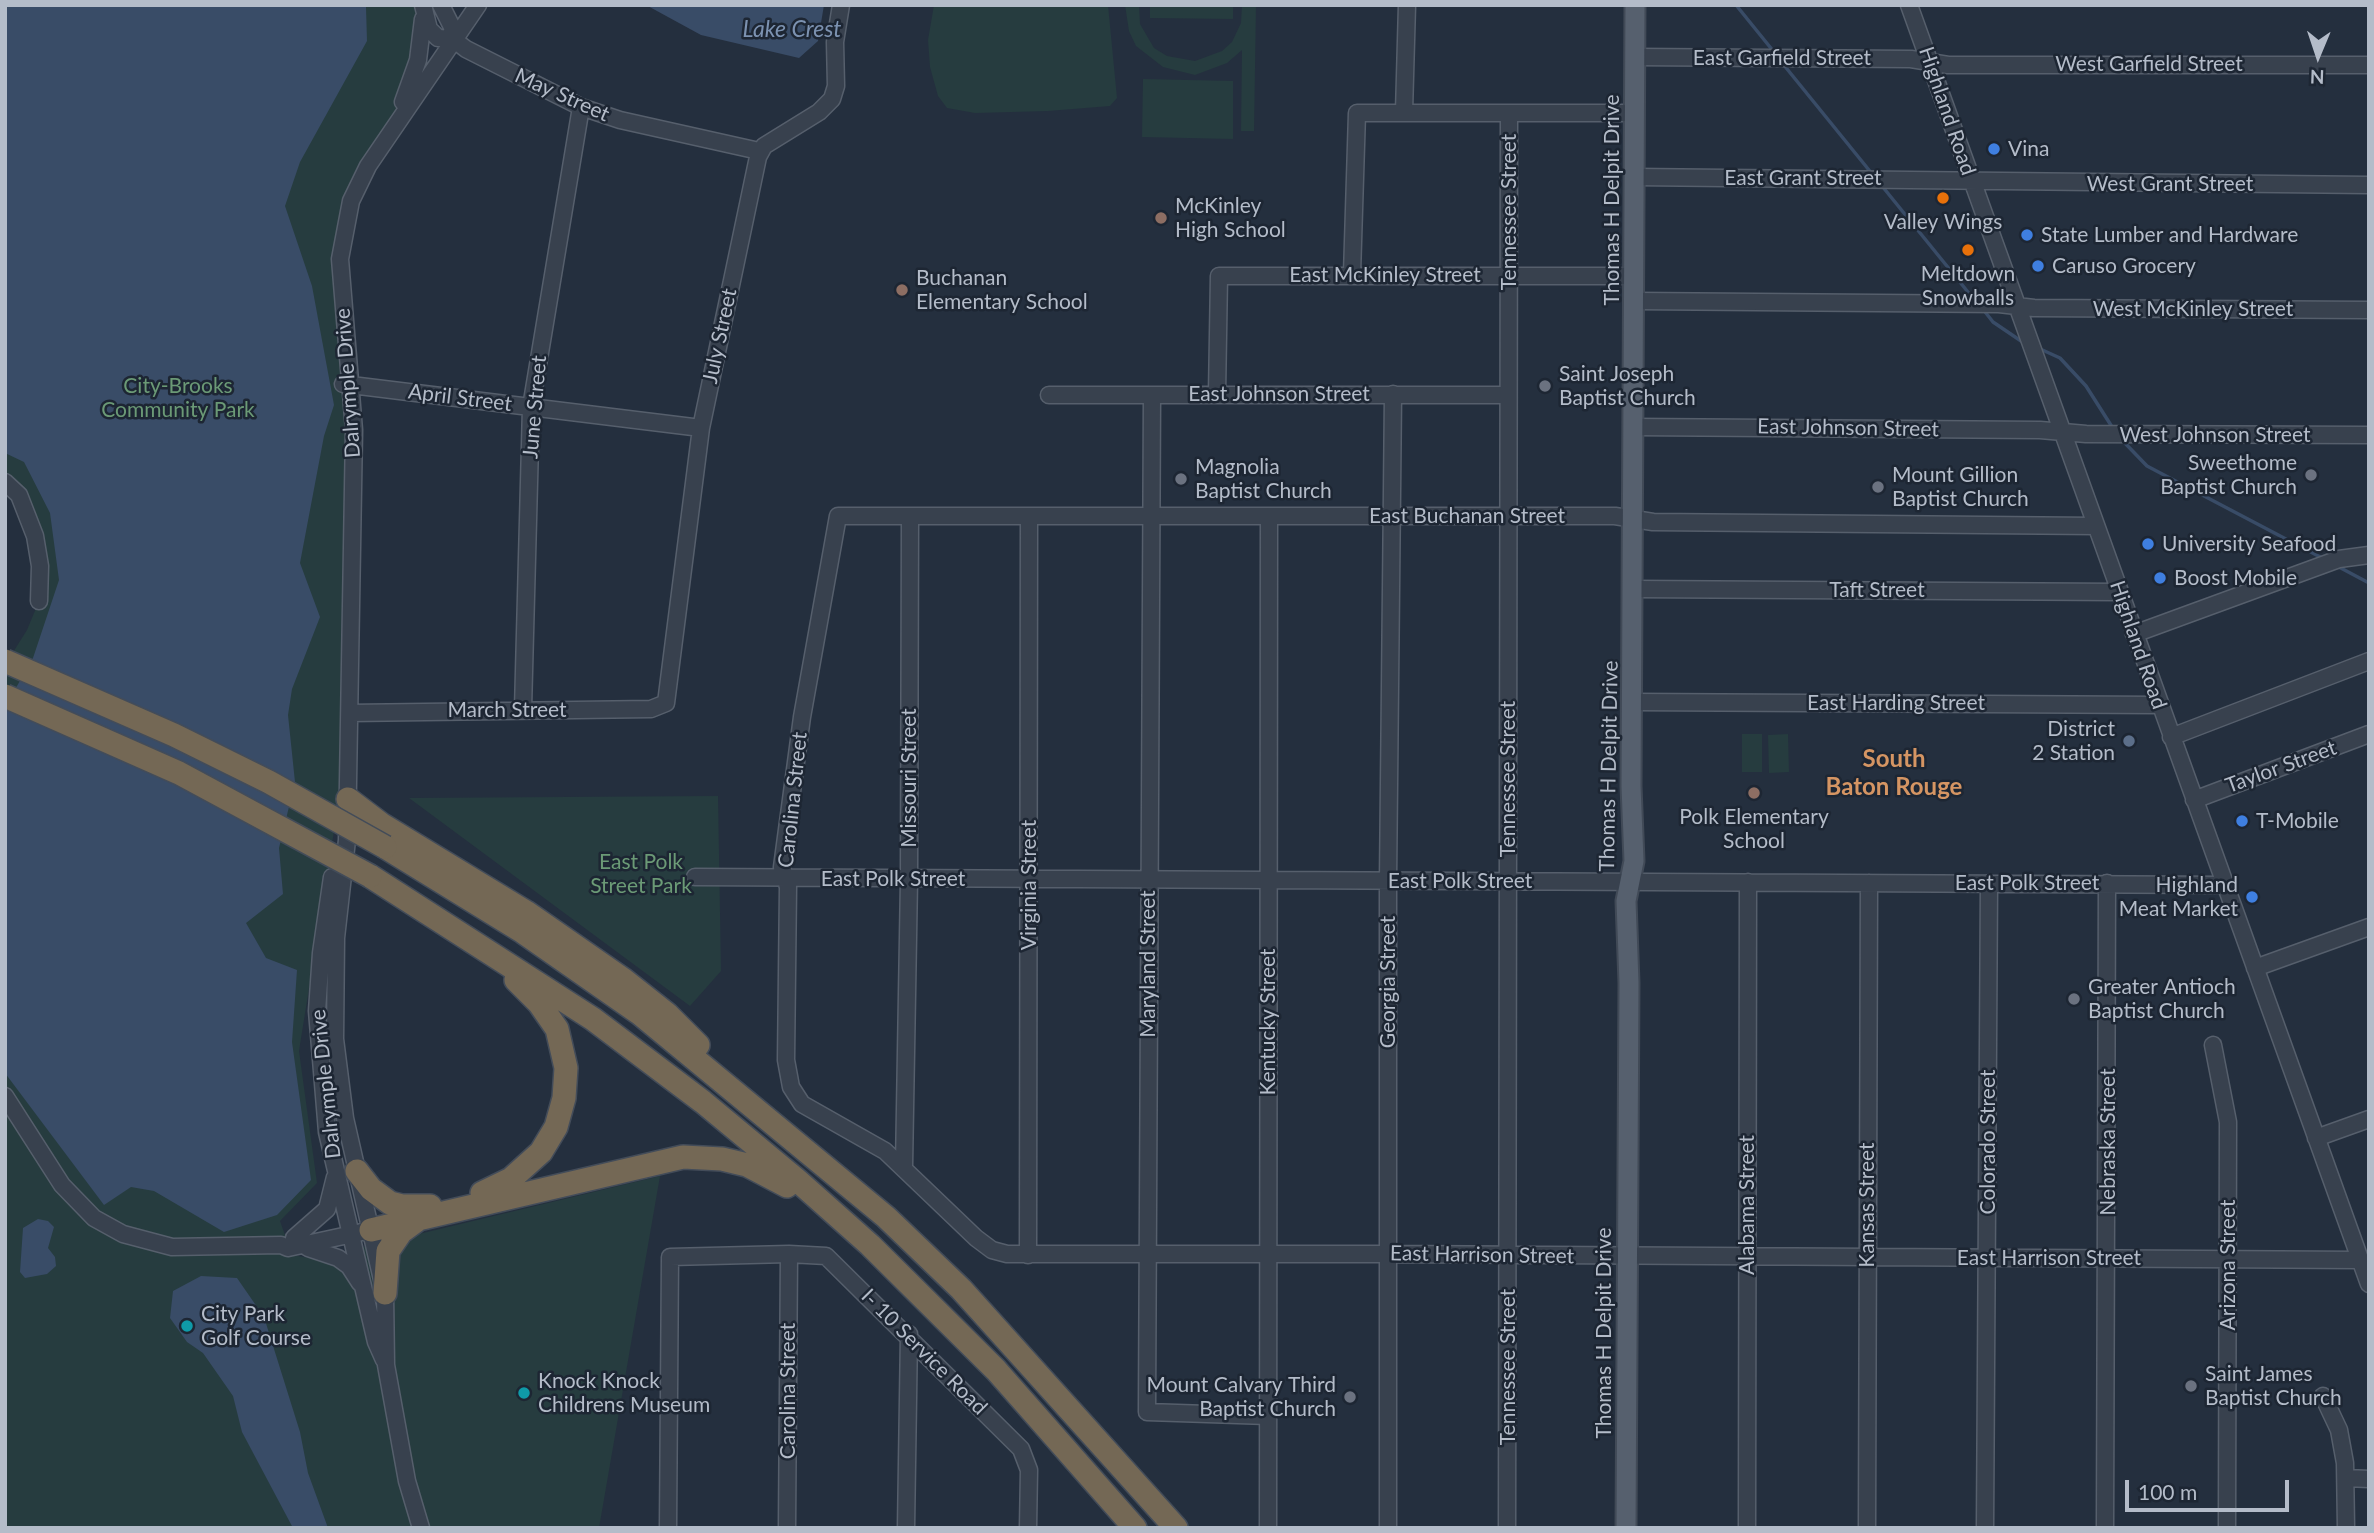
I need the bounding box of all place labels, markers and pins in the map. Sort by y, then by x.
place label: Vina [2008,136,2049,162]
marker: Vina [1986,141,2002,157]
marker: Valley Wings [1935,190,1951,206]
place label: McKinley High School [1175,193,1286,243]
place label: Valley Wings [1884,209,2002,235]
marker: McKinley High School [1153,210,1169,226]
place label: State Lumber and Hardware [2041,222,2298,248]
marker: State Lumber and Hardware [2019,227,2035,243]
marker: Meltdown Snowballs [1960,242,1976,258]
place label: Caruso Grocery [2052,253,2196,279]
marker: Caruso Grocery [2030,258,2046,274]
place label: Meltdown Snowballs [1921,261,2015,311]
place label: Buchanan Elementary School [916,265,1088,315]
marker: Buchanan Elementary School [894,282,910,298]
place label: Saint Joseph Baptist Church [1559,361,1696,411]
marker: Saint Joseph Baptist Church [1537,378,1553,394]
place label: Sweethome Baptist Church [2160,450,2297,500]
place label: Magnolia Baptist Church [1195,454,1332,504]
place label: Mount Gillion Baptist Church [1892,462,2029,512]
marker: Sweethome Baptist Church [2303,467,2319,483]
marker: Magnolia Baptist Church [1173,471,1189,487]
marker: Mount Gillion Baptist Church [1870,479,1886,495]
place label: University Seafood [2162,531,2336,557]
marker: University Seafood [2140,536,2156,552]
place label: Boost Mobile [2174,565,2297,591]
marker: Boost Mobile [2152,570,2168,586]
place label: District 2 Station [2032,716,2115,766]
marker: District 2 Station [2121,733,2137,749]
marker: Polk Elementary School [1746,785,1762,801]
place label: Polk Elementary School [1679,804,1829,854]
place label: T-Mobile [2256,808,2339,834]
marker: T-Mobile [2234,813,2250,829]
place label: Highland Meat Market [2119,872,2238,922]
marker: Highland Meat Market [2244,889,2260,905]
place label: Greater Antioch Baptist Church [2088,974,2236,1024]
marker: Greater Antioch Baptist Church [2066,991,2082,1007]
place label: City Park Golf Course [201,1301,311,1351]
marker: City Park Golf Course [179,1318,195,1334]
place label: Saint James Baptist Church [2205,1361,2342,1411]
place label: Knock Knock Childrens Museum [538,1368,710,1418]
place label: Mount Calvary Third Baptist Church [1146,1372,1336,1422]
marker: Saint James Baptist Church [2183,1378,2199,1394]
marker: Knock Knock Childrens Museum [516,1385,532,1401]
marker: Mount Calvary Third Baptist Church [1342,1389,1358,1405]

